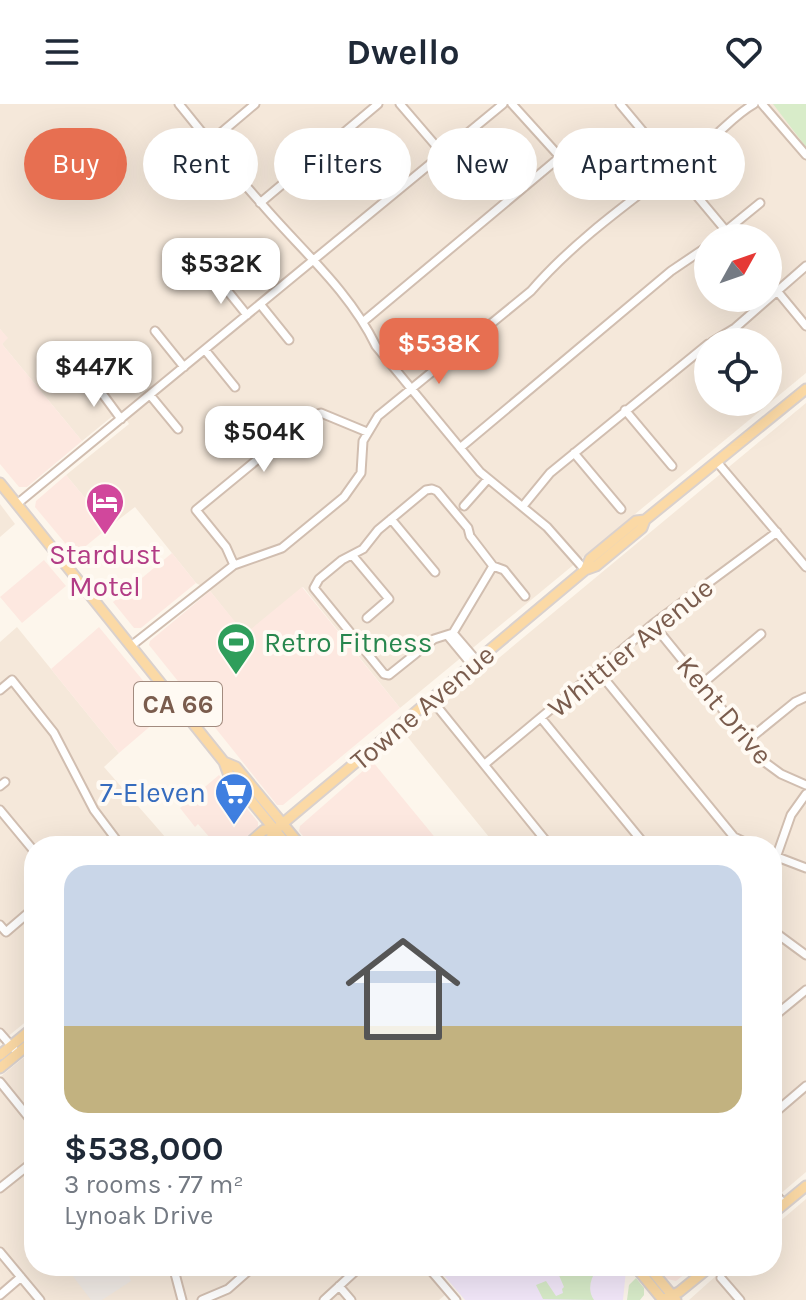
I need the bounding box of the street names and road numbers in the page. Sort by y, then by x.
street label: Whittier Avenue [541,571,720,724]
street label: Towne Avenue [344,638,501,777]
street label: Kent Drive [670,650,779,771]
road number: CA 66 [134,682,222,726]

